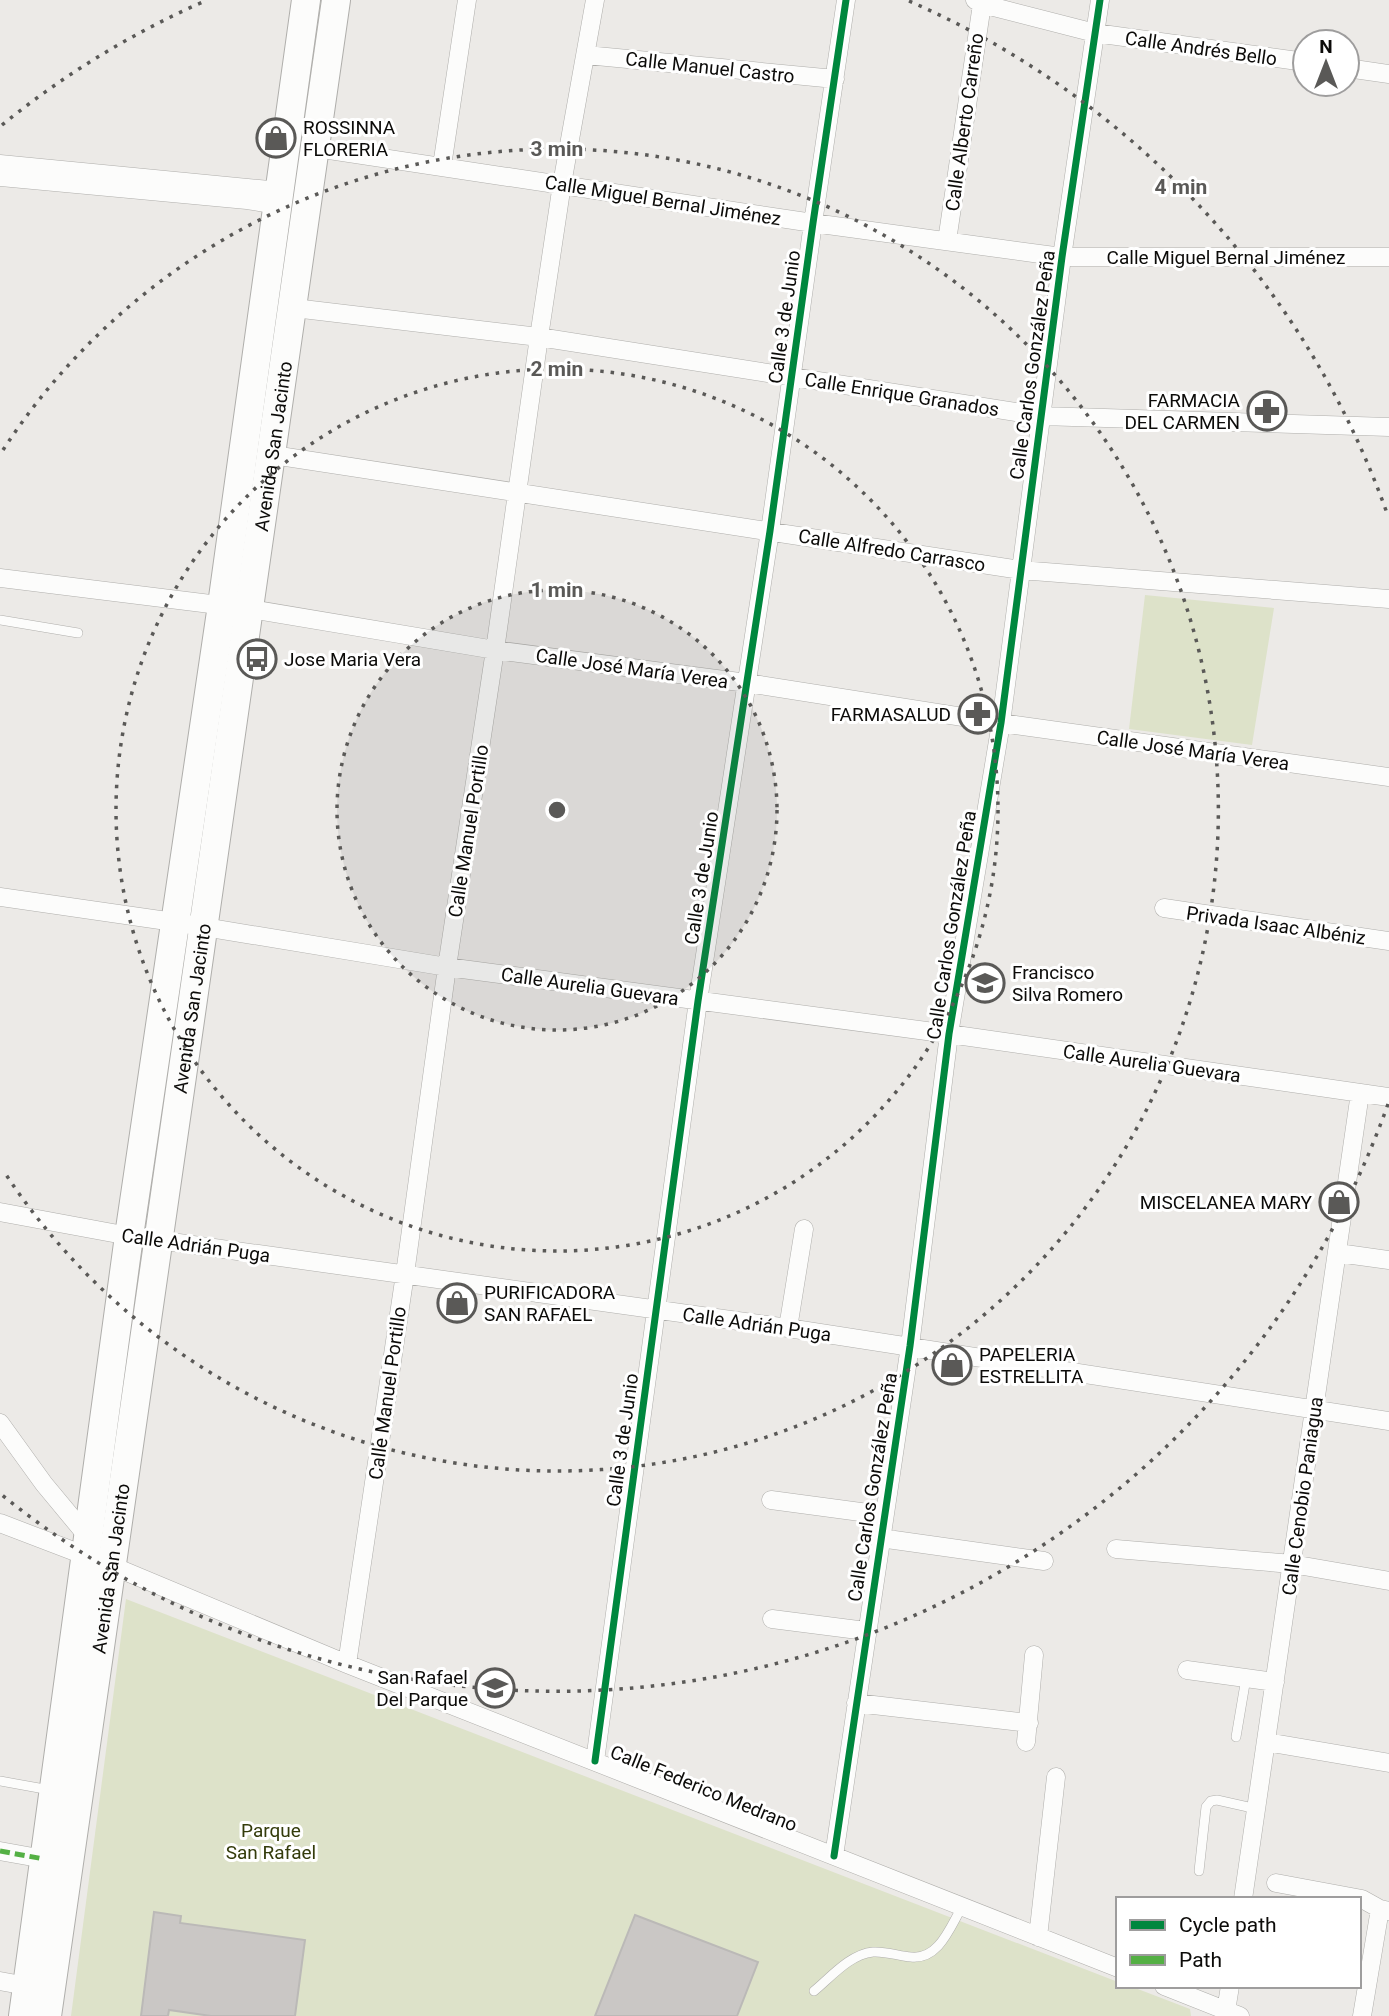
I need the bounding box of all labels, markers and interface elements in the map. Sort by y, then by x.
street label: Calle Andrés Bello [1123,26,1278,71]
north arrow [1291,28,1361,98]
street label: Calle Alberto Carreño [941,31,988,213]
text: N [1319,35,1333,58]
street label: Calle Manuel Castro [624,47,796,88]
place label: ROSSINNA FLORERIA [303,116,396,161]
shop icon: ROSSINNA FLORERIA [255,117,297,159]
text: 3 min [531,137,583,161]
street label: Calle Miguel Bernal Jiménez [543,170,783,231]
text: 4 min [1155,175,1207,199]
street label: Calle Miguel Bernal Jiménez [1107,246,1345,269]
street label: Calle 3 de Junio [764,249,805,385]
street label: Calle Carlos González Peña [1005,249,1060,481]
text: 2 min [531,357,583,381]
street label: Avenida San Jacinto [250,360,297,533]
street label: Calle Enrique Granados [803,368,1001,421]
place label: FARMACIA DEL CARMEN [1124,389,1241,434]
pharmacy icon: FARMACIA DEL CARMEN [1246,390,1288,432]
street label: Calle Alfredo Carrasco [797,524,987,577]
text: 1 min [531,578,583,602]
bus stop icon: Jose Maria Vera [236,638,278,680]
street label: Calle José María Verea [534,644,730,693]
place label: Jose Maria Vera [284,648,421,671]
pharmacy icon: FARMASALUD [957,693,999,735]
place label: FARMASALUD [831,703,951,726]
street label: Calle José María Verea [1095,726,1291,775]
street label: Calle Manuel Portillo [443,743,494,919]
centre of rings [545,798,569,822]
street label: Calle Carlos González Peña [922,809,981,1041]
street label: Calle 3 de Junio [680,810,723,946]
street label: Privada Isaac Albéniz [1185,902,1367,949]
street label: Avenida San Jacinto [169,922,216,1095]
place label: Francisco Silva Romero [1012,961,1123,1006]
school or university icon: Francisco Silva Romero [964,962,1006,1004]
street label: Calle Aurelia Guevara [500,963,680,1010]
street label: Calle Aurelia Guevara [1062,1040,1242,1087]
shop icon: MISCELANEA MARY [1318,1181,1360,1223]
place label: MISCELANEA MARY [1140,1191,1313,1214]
street label: Calle Adrián Puga [120,1224,272,1267]
place label: PURIFICADORA SAN RAFAEL [484,1281,616,1326]
shop icon: PURIFICADORA SAN RAFAEL [436,1282,478,1324]
street label: Calle Adrián Puga [681,1303,833,1346]
street label: Calle Manuel Portillo [364,1305,411,1481]
place label: PAPELERIA ESTRELLITA [979,1343,1084,1388]
shop icon: PAPELERIA ESTRELLITA [931,1344,973,1386]
street label: Calle Carlos González Peña [843,1371,902,1603]
street label: Calle 3 de Junio [602,1372,643,1508]
street label: Calle Cenobio Paniagua [1277,1395,1328,1597]
street label: Avenida San Jacinto [87,1482,135,1655]
place label: San Rafael Del Parque [376,1666,468,1711]
school or university icon: San Rafael Del Parque [474,1667,516,1709]
street label: Calle Federico Medrano [607,1740,801,1837]
park label: Parque San Rafael [226,1819,316,1864]
legend [1116,1897,1361,1988]
text: Cycle path [1179,1913,1277,1937]
text: Path [1179,1948,1222,1972]

